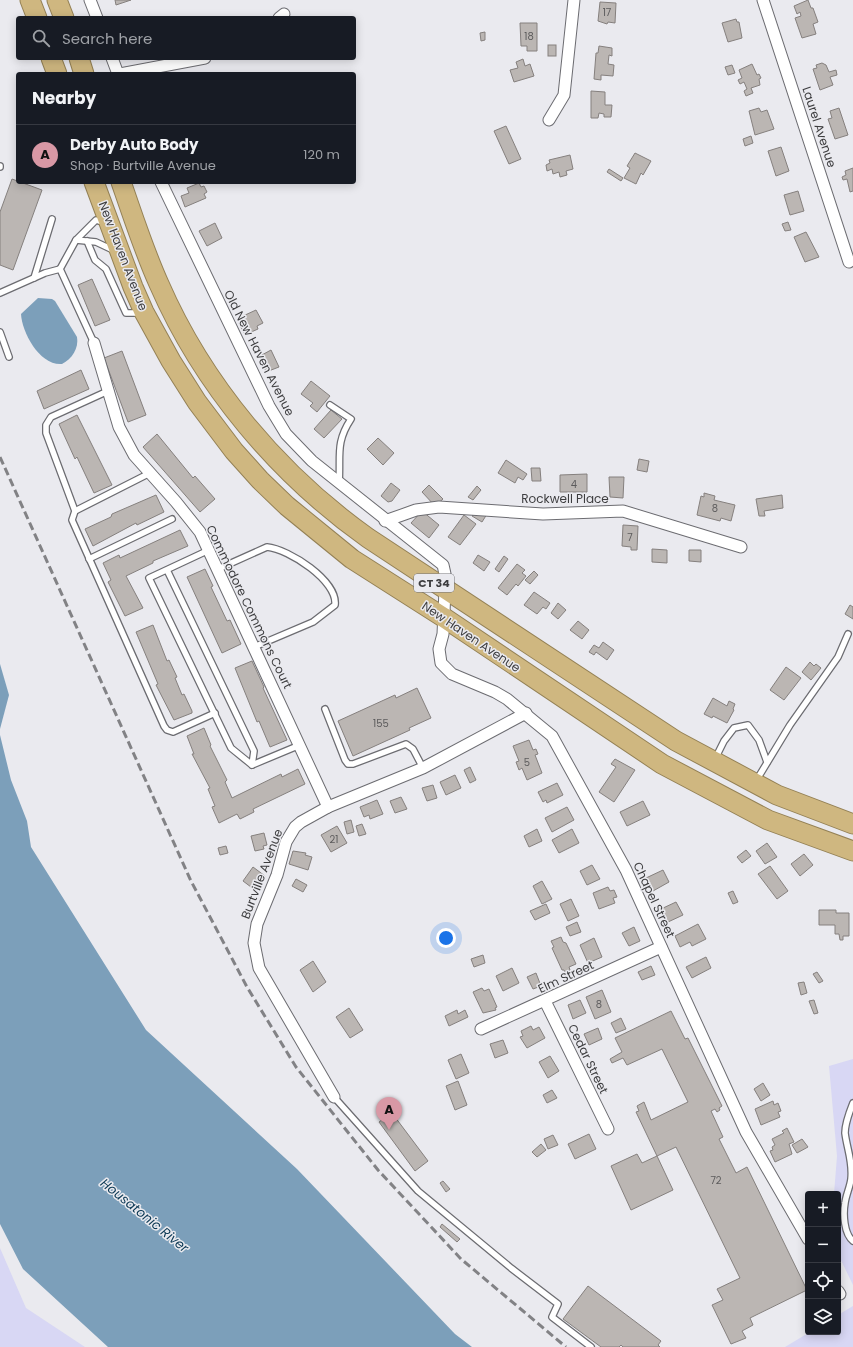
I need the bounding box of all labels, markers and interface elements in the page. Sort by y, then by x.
house number: 17 [603,5,612,20]
search box [16,16,356,60]
icon: search [30,27,52,49]
text: Search here [62,28,152,49]
house number: 18 [524,29,534,44]
street label: Laurel Avenue [798,84,841,169]
text: Nearby [32,86,96,110]
text: Derby Auto Body [70,134,199,155]
text: A [40,145,50,164]
text: 120 m [303,145,340,164]
text: Shop · Burtville Avenue [70,156,216,175]
street label: New Haven Avenue [95,199,152,313]
street label: Old New Haven Avenue [220,287,299,419]
house number: 4 [571,477,577,492]
street label: Rockwell Place [521,490,609,507]
house number: 8 [712,501,718,516]
street label: Commodore Commons Court [202,522,297,691]
house number: 7 [627,530,633,545]
road number: CT 34 [414,574,454,592]
street label: New Haven Avenue [419,597,524,676]
house number: 155 [373,716,389,731]
house number: 5 [524,755,530,770]
street label: Burtville Avenue [237,826,287,921]
house number: 21 [330,832,338,847]
street label: Chapel Street [629,859,679,940]
your location [436,928,456,948]
street label: Elm Street [535,956,596,997]
house number: 8 [596,997,602,1012]
street label: Cedar Street [564,1021,613,1097]
pin: A [376,1097,402,1130]
house number: 72 [710,1173,722,1188]
water label: Housatonic River [96,1174,194,1258]
map controls [805,1191,841,1335]
button: + [805,1191,841,1227]
button: − [805,1227,841,1263]
button: locate [805,1263,841,1299]
button: layers [805,1299,841,1335]

